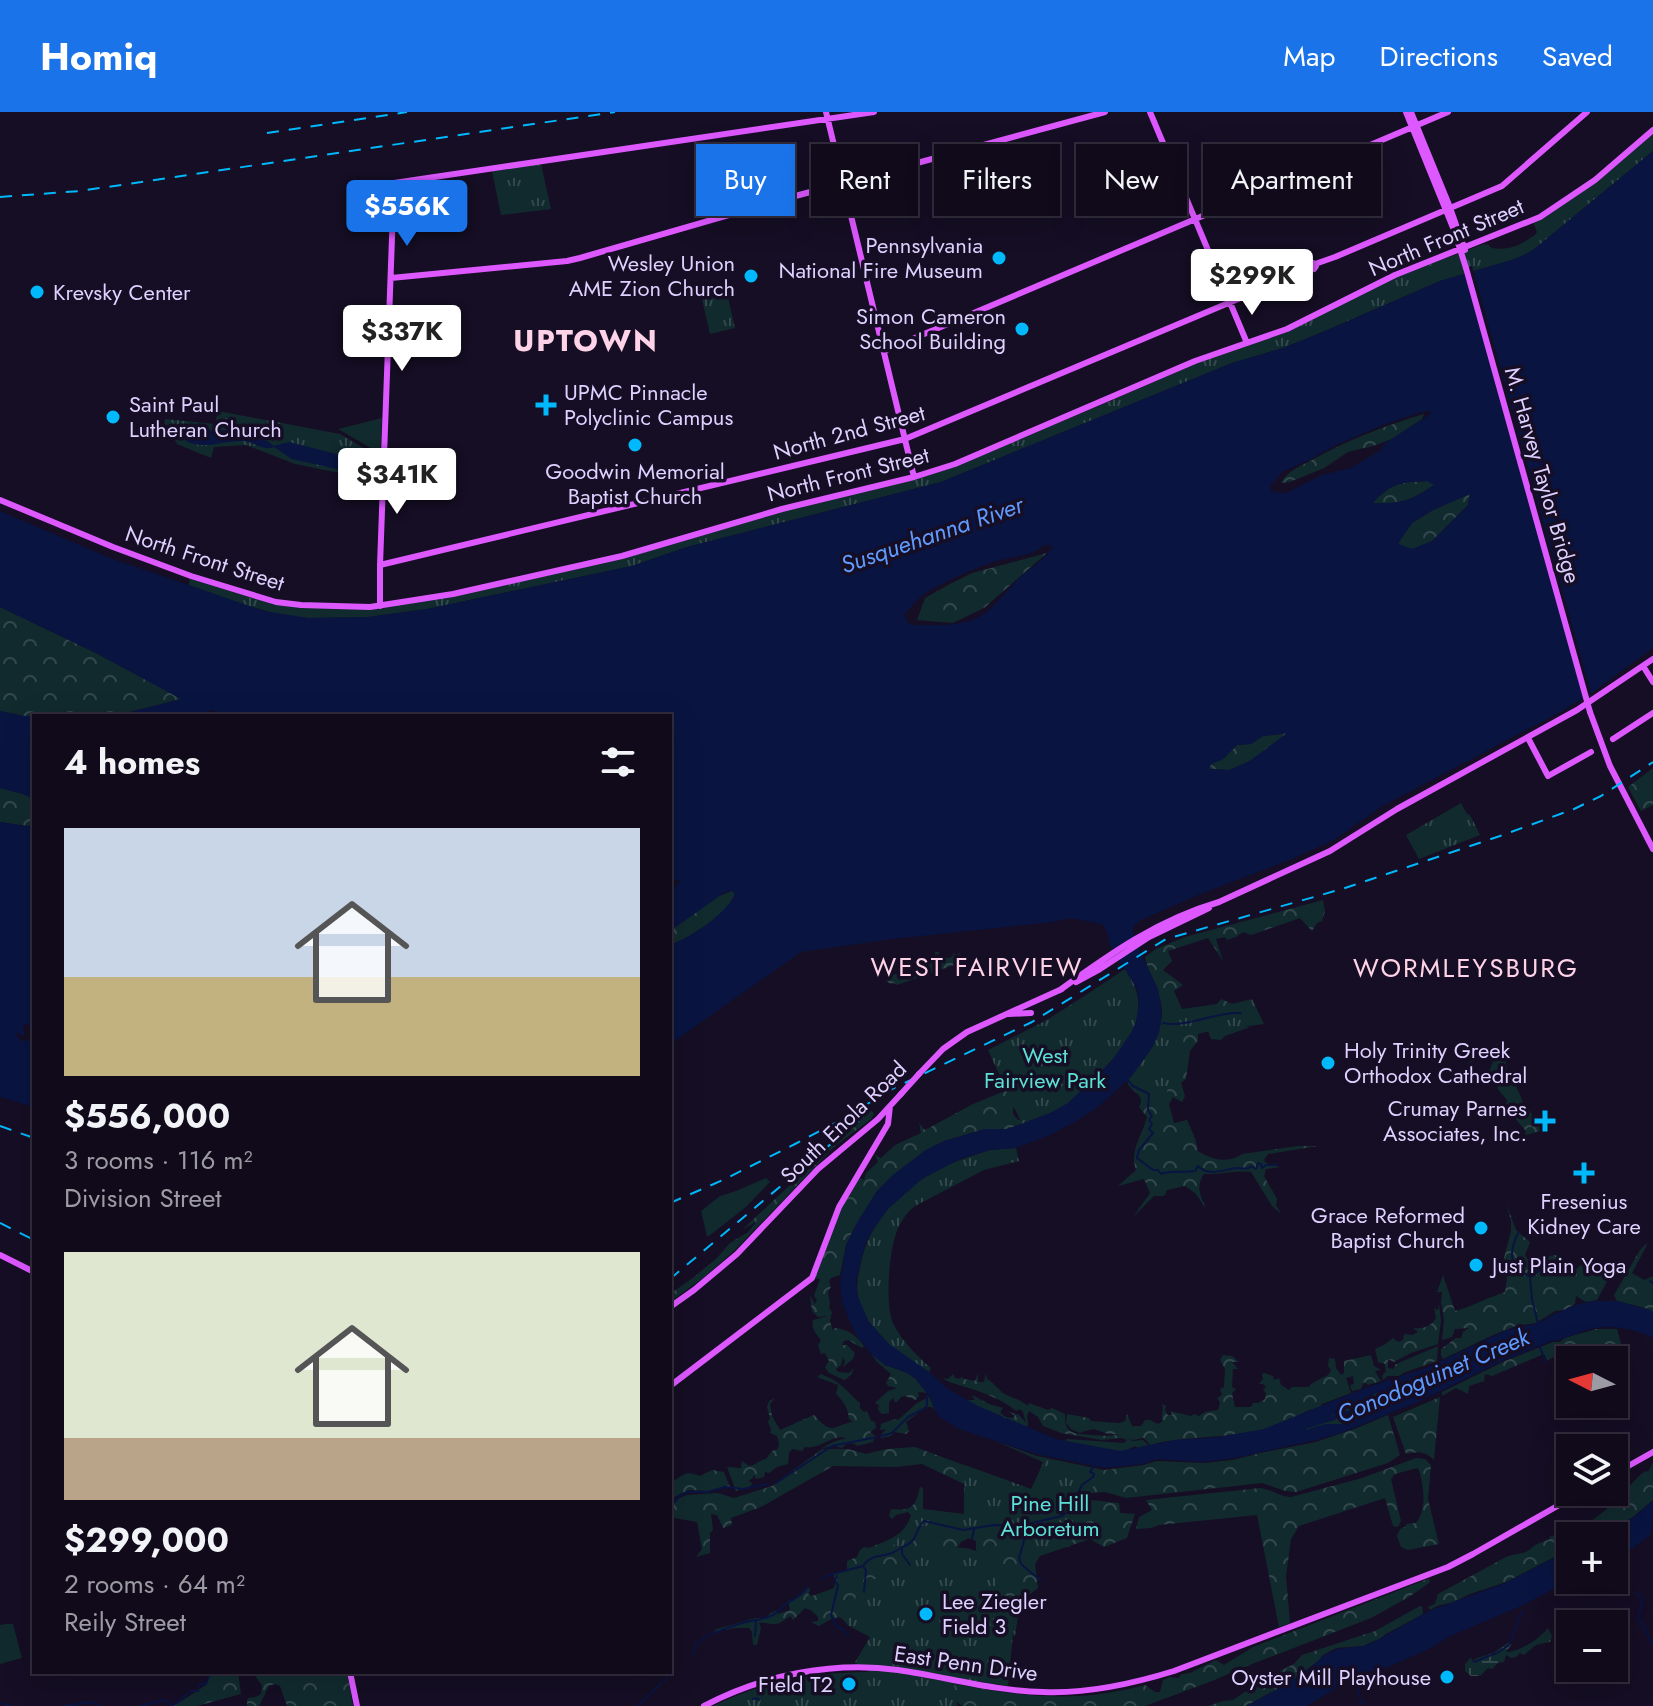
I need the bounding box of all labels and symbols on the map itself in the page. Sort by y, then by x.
pin: $556K [351,180,463,248]
street label: North Front Street [1363,190,1529,284]
place label: Pennsylvania National Fire Museum [778,229,983,286]
place label: Wesley Union AME Zion Church [569,247,735,304]
marker: Pennsylvania National Fire Museum [990,249,1008,267]
pin: $299K [1196,249,1308,317]
marker: Wesley Union AME Zion Church [742,267,760,285]
place label: Krevsky Center [53,276,191,308]
marker: Krevsky Center [28,283,46,301]
place label: Simon Cameron School Building [856,300,1006,357]
pin: $337K [346,305,458,373]
district label: UPTOWN [513,319,659,362]
marker: Simon Cameron School Building [1013,320,1031,338]
street label: M. Harvey Taylor Bridge [1497,363,1589,587]
place label: UPMC Pinnacle Polyclinic Campus [564,376,733,433]
place label: Saint Paul Lutheran Church [129,388,282,445]
marker: UPMC Pinnacle Polyclinic Campus [535,394,557,416]
street label: North 2nd Street [770,396,929,468]
marker: Saint Paul Lutheran Church [104,408,122,426]
marker: Goodwin Memorial Baptist Church [626,436,644,454]
street label: North Front Street [764,438,933,510]
pin: $341K [341,448,453,516]
place label: Goodwin Memorial Baptist Church [545,455,725,512]
water label: Susquehanna River [836,486,1030,582]
street label: North Front Street [121,517,289,599]
district label: WEST FAIRVIEW [870,948,1084,986]
district label: WORMLEYSBURG [1353,949,1579,987]
place label: Holy Trinity Greek Orthodox Cathedral [1344,1034,1527,1091]
park label: West Fairview Park [984,1039,1106,1096]
street label: South Enola Road [773,1053,913,1191]
marker: Holy Trinity Greek Orthodox Cathedral [1319,1054,1337,1072]
place label: Crumay Parnes Associates, Inc. [1383,1092,1527,1149]
marker: Crumay Parnes Associates, Inc. [1534,1110,1556,1132]
marker: Fresenius Kidney Care [1573,1162,1595,1184]
place label: Fresenius Kidney Care [1527,1185,1641,1242]
place label: Grace Reformed Baptist Church [1311,1199,1465,1256]
marker: Grace Reformed Baptist Church [1472,1219,1490,1237]
place label: Just Plain Yoga [1489,1249,1626,1281]
marker: Just Plain Yoga [1467,1256,1485,1274]
water label: Conodoguinet Creek [1331,1318,1536,1432]
north arrow [1556,1346,1628,1418]
park label: Pine Hill Arboretum [1000,1487,1100,1544]
place label: Lee Ziegler Field 3 [942,1585,1047,1642]
marker: Lee Ziegler Field 3 [917,1605,935,1623]
street label: East Penn Drive [892,1637,1040,1689]
place label: Oyster Mill Playhouse [1231,1661,1431,1693]
place label: Field T2 [758,1668,833,1700]
marker: Oyster Mill Playhouse [1438,1668,1456,1686]
marker: Field T2 [840,1675,858,1693]

